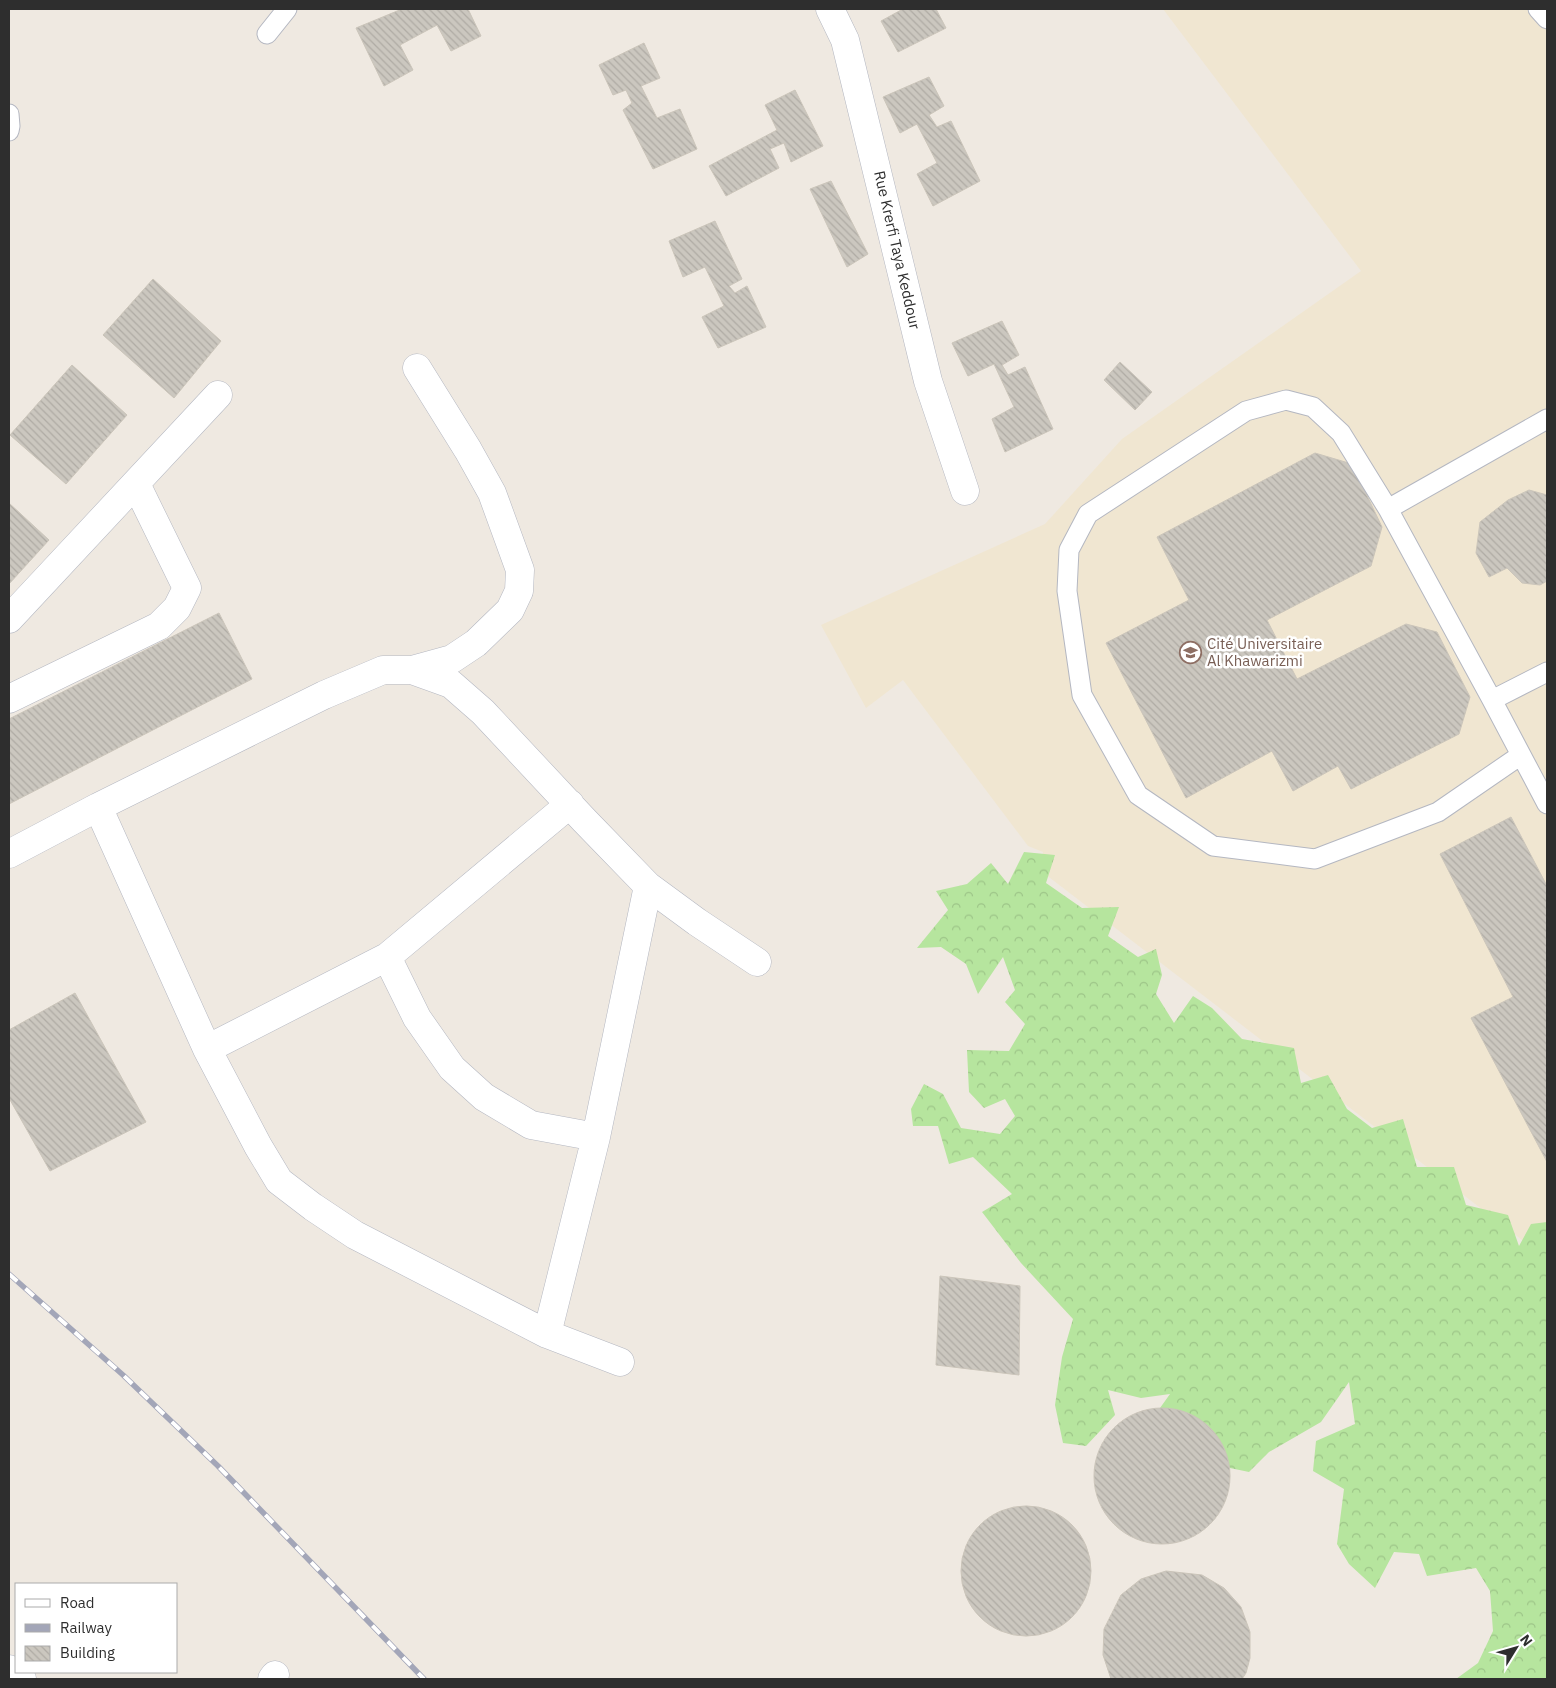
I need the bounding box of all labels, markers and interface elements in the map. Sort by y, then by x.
street label: Rue Krerfi Taya Keddour [870,169,925,331]
place label: Cité Universitaire Al Khawarizmi [1207,634,1322,670]
school or university icon: Cité Universitaire Al Khawarizmi [1179,641,1203,665]
legend [15,1583,178,1673]
text: Road [60,1593,95,1612]
text: Railway [60,1618,113,1637]
north arrow [1491,1623,1541,1673]
text: N [1516,1631,1537,1650]
text: Building [60,1643,115,1662]

